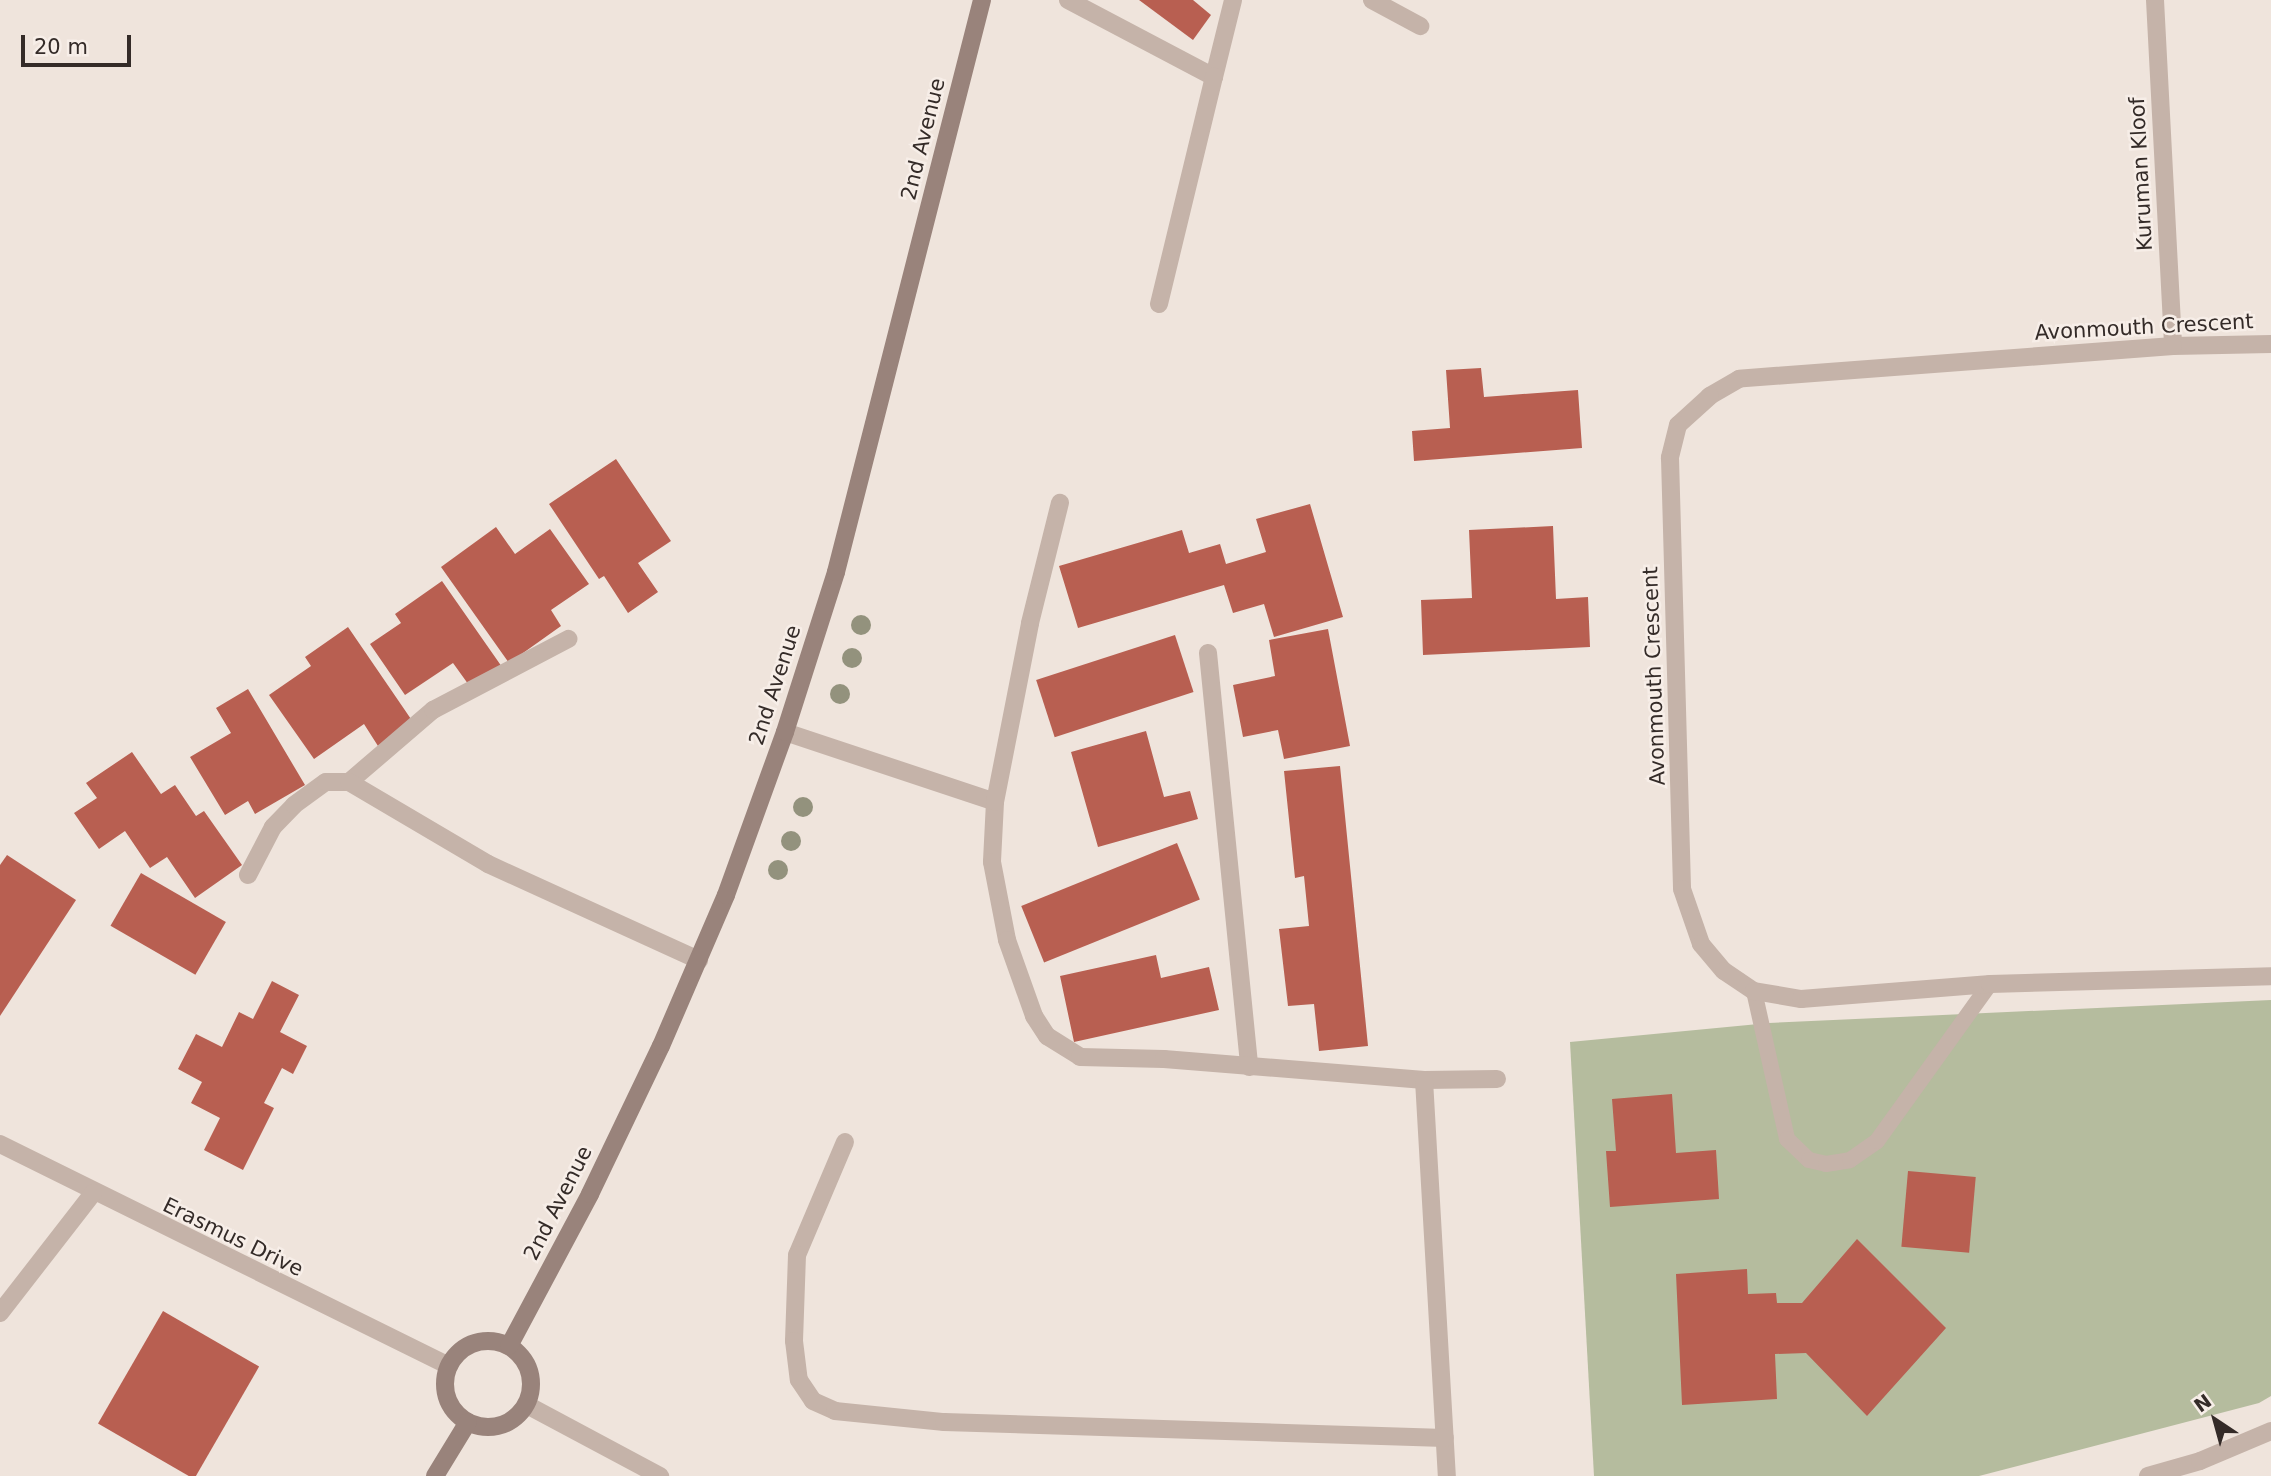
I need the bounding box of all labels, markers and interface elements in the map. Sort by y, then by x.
scale bar [24,21,135,65]
text: 20 m [34,35,88,59]
street label: 2nd Avenue [896,75,950,203]
street label: Kuruman Kloof [2124,96,2158,252]
street label: Avonmouth Crescent [2034,309,2254,345]
street label: Avonmouth Crescent [1638,566,1670,786]
street label: 2nd Avenue [744,622,806,748]
street label: 2nd Avenue [518,1142,598,1264]
street label: Erasmus Drive [159,1192,307,1282]
north arrow [2180,1385,2250,1455]
text: N [2190,1389,2216,1417]

